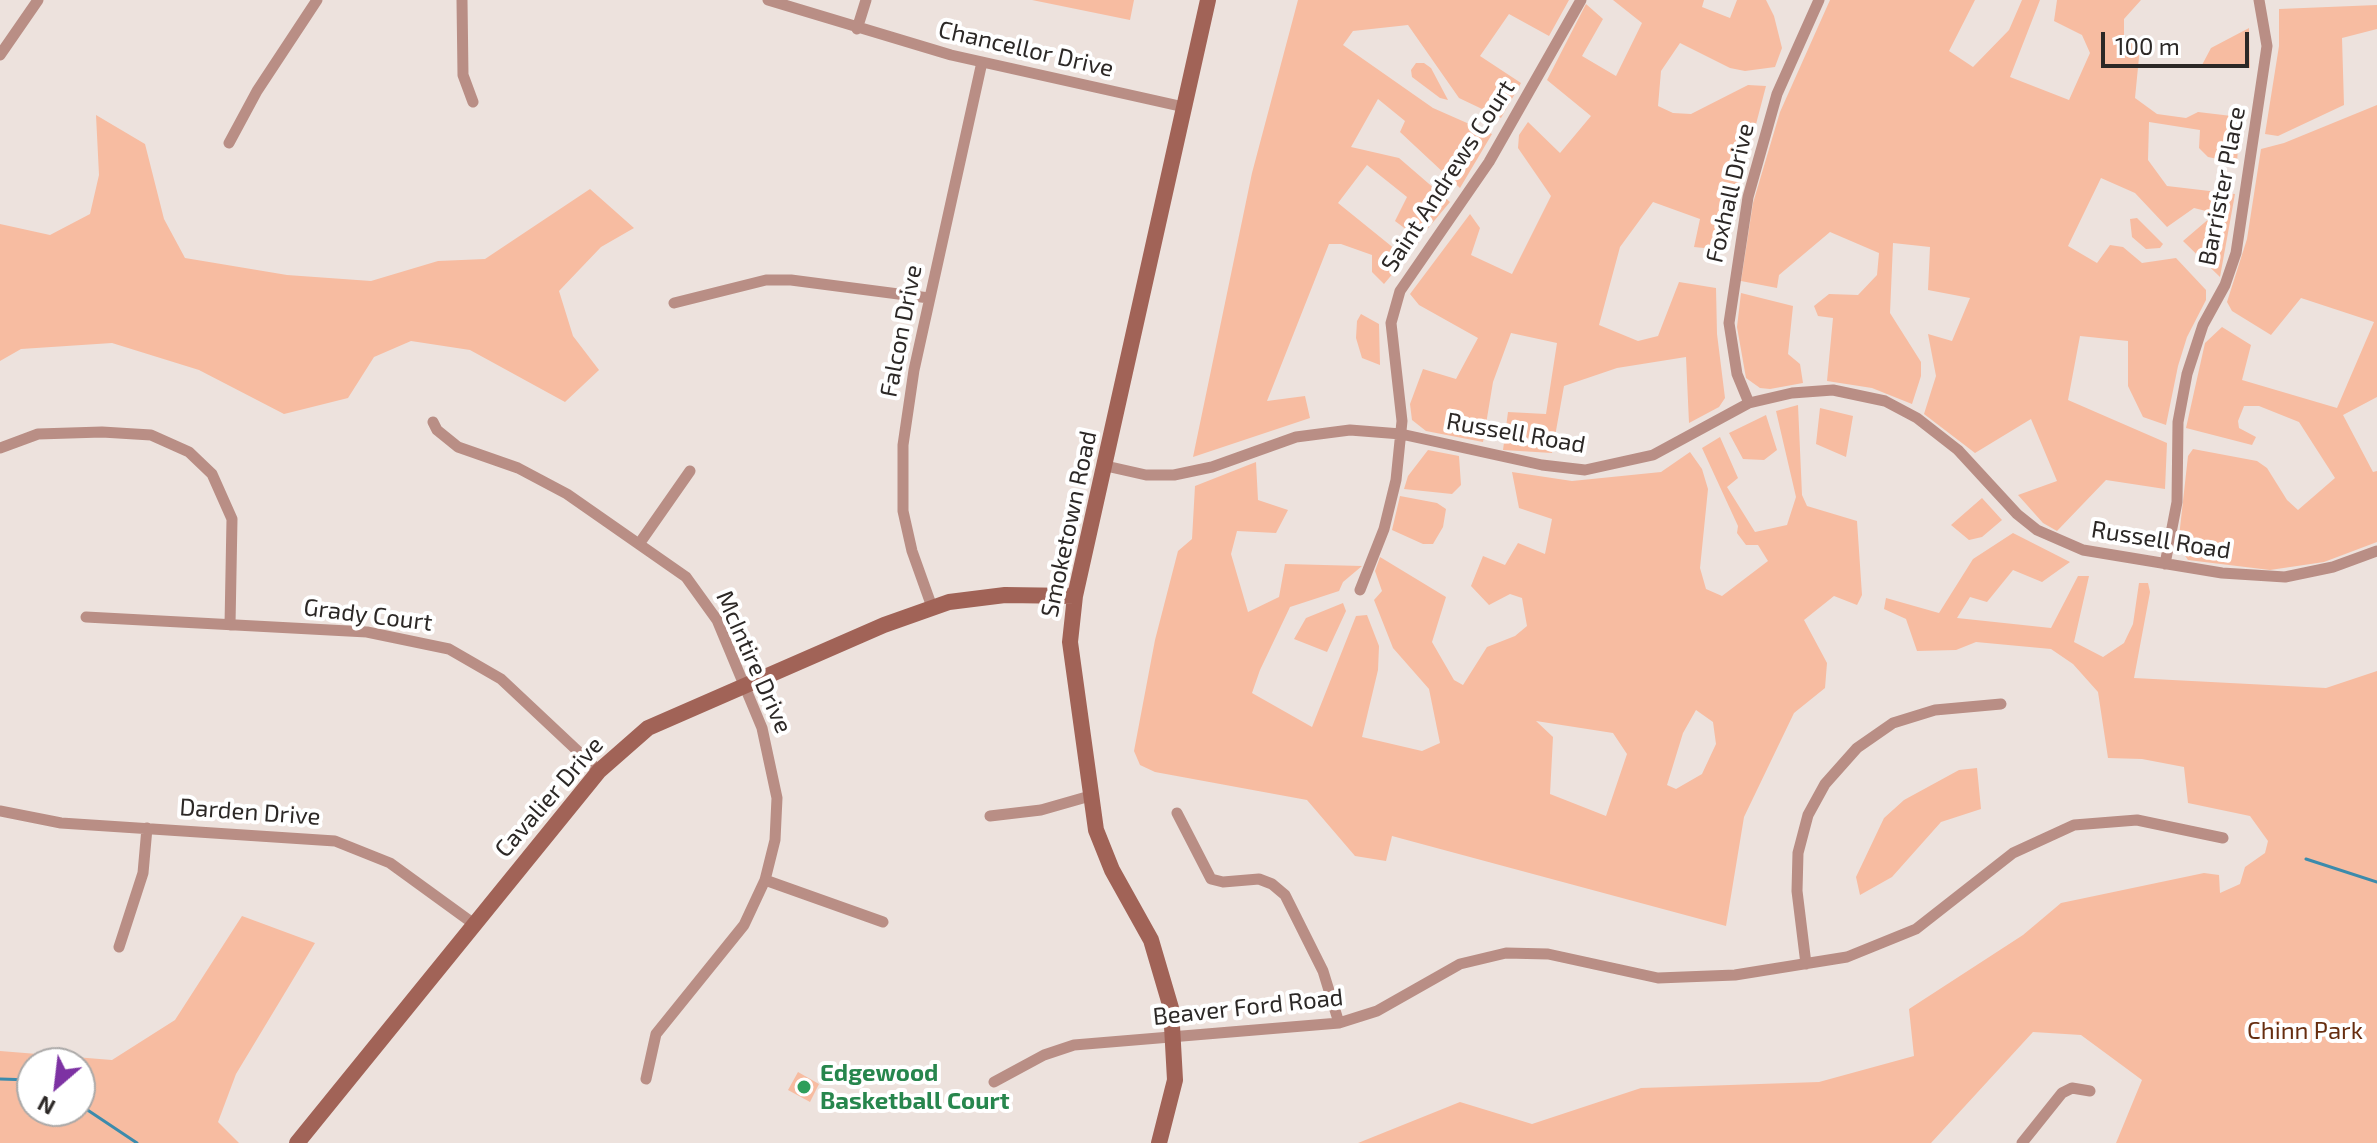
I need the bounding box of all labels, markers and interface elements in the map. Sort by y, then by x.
street label: Chancellor Drive [936,15,1116,83]
scale bar [2105,16,2253,66]
text: 100 m [2115,31,2180,60]
street label: Saint Andrews Court [1375,75,1521,277]
street label: Barrister Place [2192,104,2252,268]
street label: Foxhall Drive [1700,120,1760,266]
street label: Falcon Drive [874,262,928,400]
street label: Russell Road [1444,407,1588,459]
street label: Smoketown Road [1035,428,1103,620]
street label: Russell Road [2089,515,2233,565]
street label: McIntire Drive [710,586,798,738]
street label: Grady Court [302,593,434,637]
street label: Cavalier Drive [489,731,609,863]
street label: Darden Drive [178,793,322,831]
street label: Beaver Ford Road [1151,983,1345,1031]
park label: Chinn Park [2247,1017,2363,1045]
north arrow [16,1047,96,1127]
place label: Edgewood Basketball Court [820,1059,1010,1115]
marker: Edgewood Basketball Court [795,1078,813,1096]
text: N [33,1091,59,1122]

